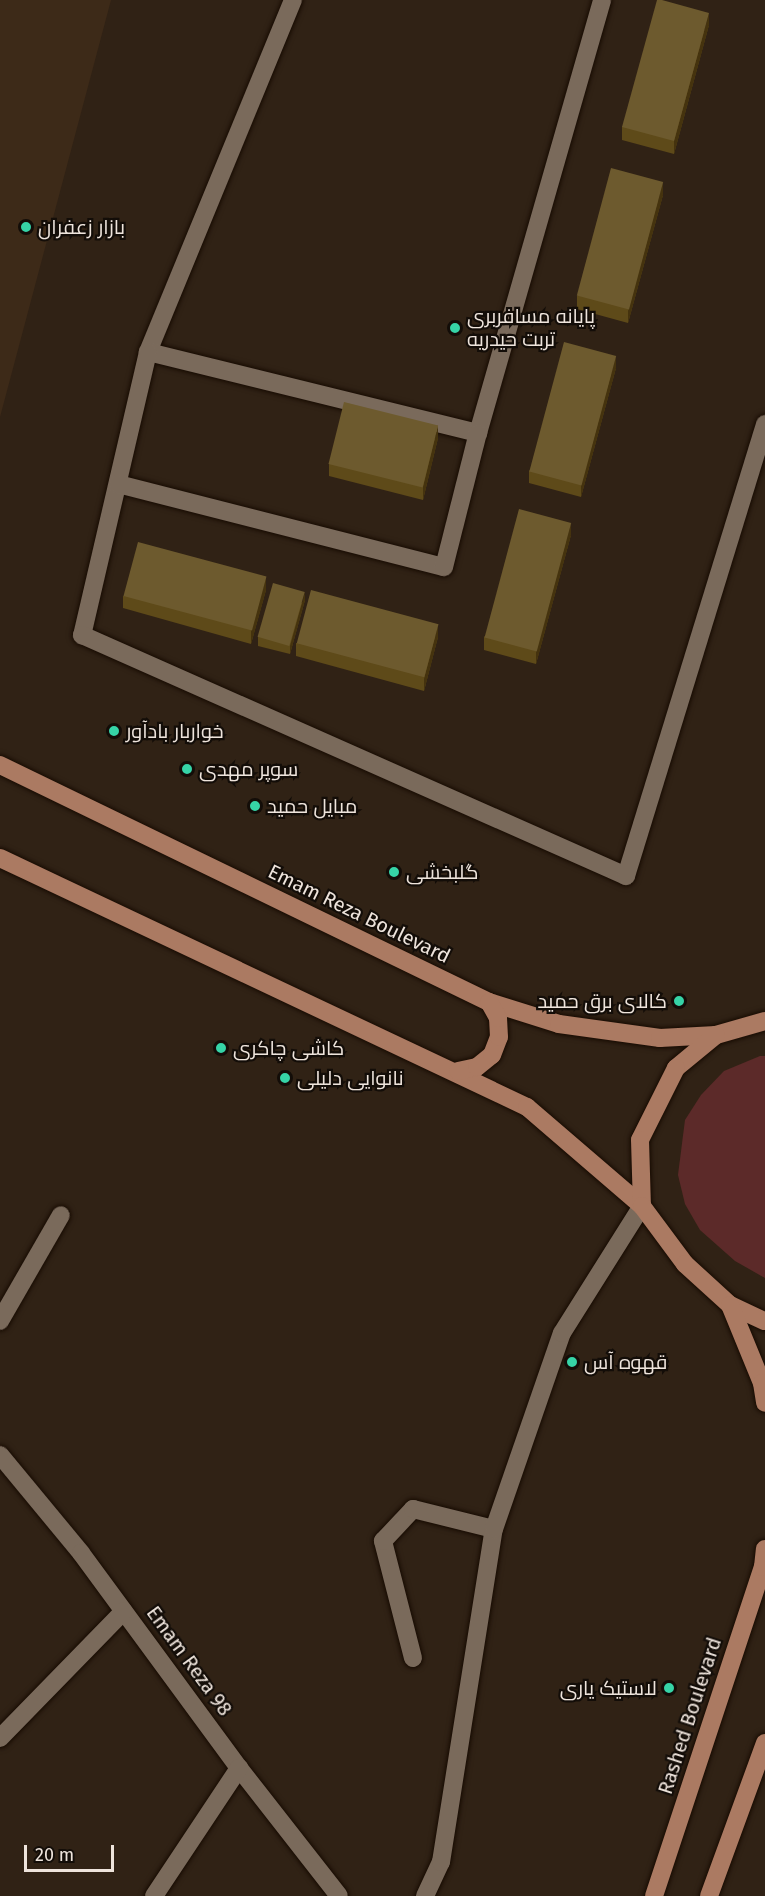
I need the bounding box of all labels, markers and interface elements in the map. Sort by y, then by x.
place label: بازار زعفران [38,215,125,239]
marker: بازار زعفران [19,220,33,234]
place label: پایانه مسافربری تربت حیدریه [467,304,595,351]
marker: پایانه مسافربری تربت حیدریه [448,321,462,335]
place label: خواربار بادآور [126,719,224,743]
marker: خواربار بادآور [107,724,121,738]
place label: سوپر مهدی [199,757,298,781]
marker: سوپر مهدی [180,762,194,776]
place label: مبایل حمید [267,794,357,818]
marker: مبایل حمید [248,799,262,813]
street label: Emam Reza Boulevard [264,859,454,969]
place label: گلبخشی [406,860,478,884]
marker: گلبخشی [387,865,401,879]
place label: کالای برق حمید [537,989,667,1013]
marker: کالای برق حمید [672,994,686,1008]
place label: کاشی چاکری [233,1036,344,1060]
marker: کاشی چاکری [214,1041,228,1055]
place label: نانوایی دلیلی [297,1066,404,1090]
marker: نانوایی دلیلی [278,1071,292,1085]
place label: قهوه آس [584,1350,667,1374]
marker: قهوه آس [565,1355,579,1369]
street label: Emam Reza 98 [141,1601,237,1721]
street label: Rashed Boulevard [653,1635,727,1797]
place label: لاستیک یاری [560,1676,657,1700]
marker: لاستیک یاری [662,1681,676,1695]
scale bar [27,1833,117,1871]
text: 20 m [35,1844,74,1866]

